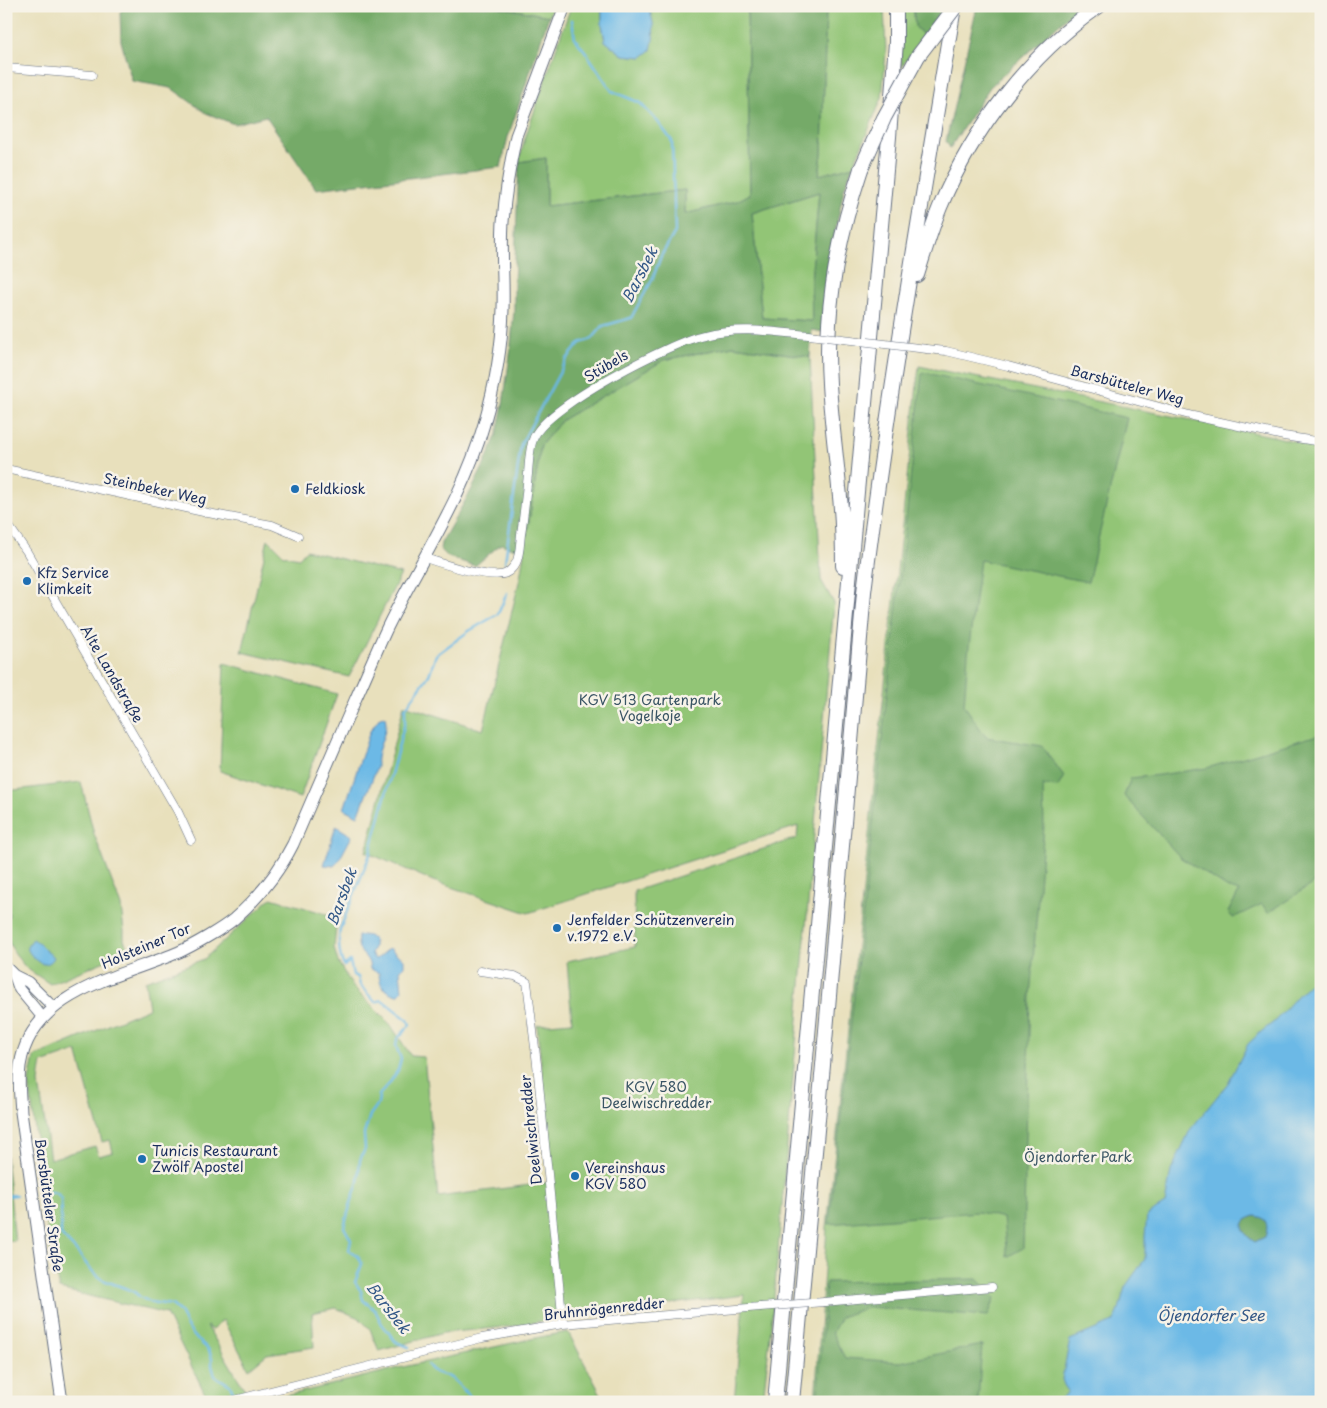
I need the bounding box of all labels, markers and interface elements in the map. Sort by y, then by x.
water label: Barsbek [615,241,663,306]
street label: Stübels [580,344,632,387]
street label: Barsbütteler Weg [1068,359,1186,410]
street label: Steinbeker Weg [102,467,209,510]
place label: Feldkiosk [305,478,366,499]
marker: Feldkiosk [289,483,301,495]
place label: Kfz Service Klimkeit [37,562,109,599]
marker: Kfz Service Klimkeit [21,575,33,587]
street label: Alte Landstraße [76,621,149,726]
park label: KGV 513 Gartenpark Vogelkoje [579,689,722,726]
water label: Barsbek [319,863,362,929]
place label: Jenfelder Schützenverein v.1972 e.V. [567,909,735,946]
street label: Holsteiner Tor [98,917,194,974]
marker: Jenfelder Schützenverein v.1972 e.V. [551,922,563,934]
street label: Deelwischredder [514,1073,547,1186]
park label: KGV 580 Deelwischredder [601,1076,712,1113]
street label: Barsbütteler Straße [30,1137,69,1273]
place label: Tunicis Restaurant Zwölf Apostel [152,1140,278,1177]
park label: Öjendorfer Park [1024,1146,1133,1167]
marker: Tunicis Restaurant Zwölf Apostel [136,1153,148,1165]
place label: Vereinshaus KGV 580 [585,1157,665,1194]
marker: Vereinshaus KGV 580 [569,1170,581,1182]
water label: Barsbek [362,1276,417,1339]
street label: Bruhnrögenredder [542,1292,666,1325]
water label: Öjendorfer See [1157,1303,1265,1326]

